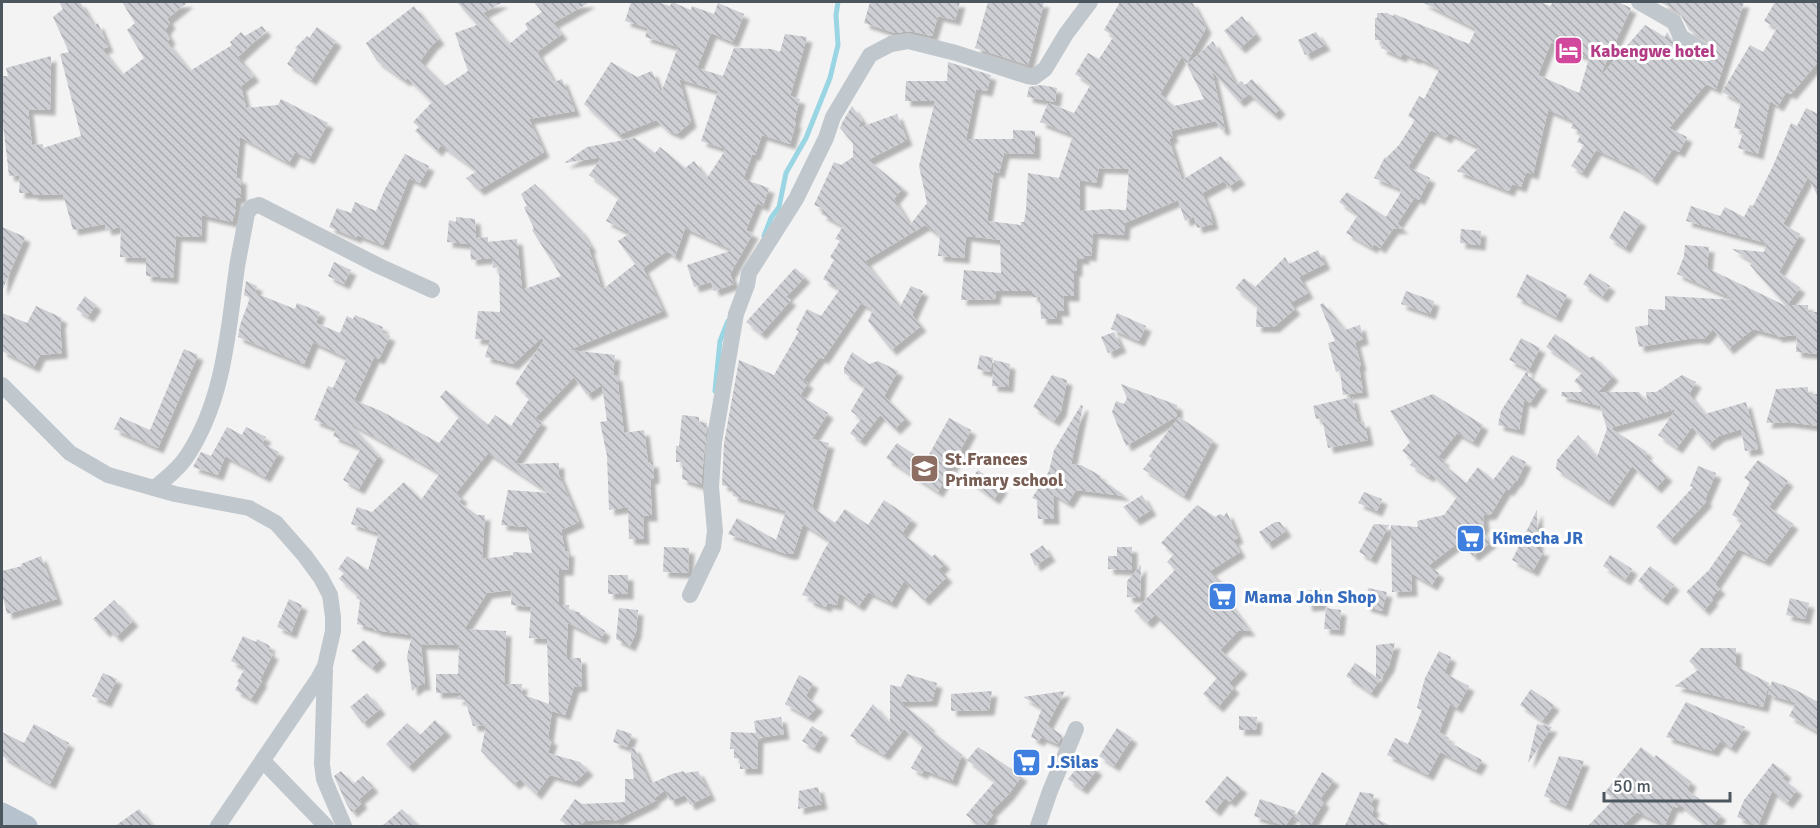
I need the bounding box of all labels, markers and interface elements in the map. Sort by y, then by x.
hotel icon: Kabengwe hotel [1553,35,1585,67]
place label: Kabengwe hotel [1590,40,1716,62]
place label: St.Frances Primary school [945,448,1064,491]
school or university icon: St.Frances Primary school [908,453,940,485]
supermarket icon: Kimecha JR [1455,522,1487,554]
place label: Kimecha JR [1492,527,1583,549]
supermarket icon: Mama John Shop [1207,581,1239,613]
place label: Mama John Shop [1244,586,1377,608]
supermarket icon: J.Silas [1010,746,1042,778]
place label: J.Silas [1047,751,1098,773]
scale bar [1604,765,1730,803]
text: 50 m [1613,775,1651,797]

